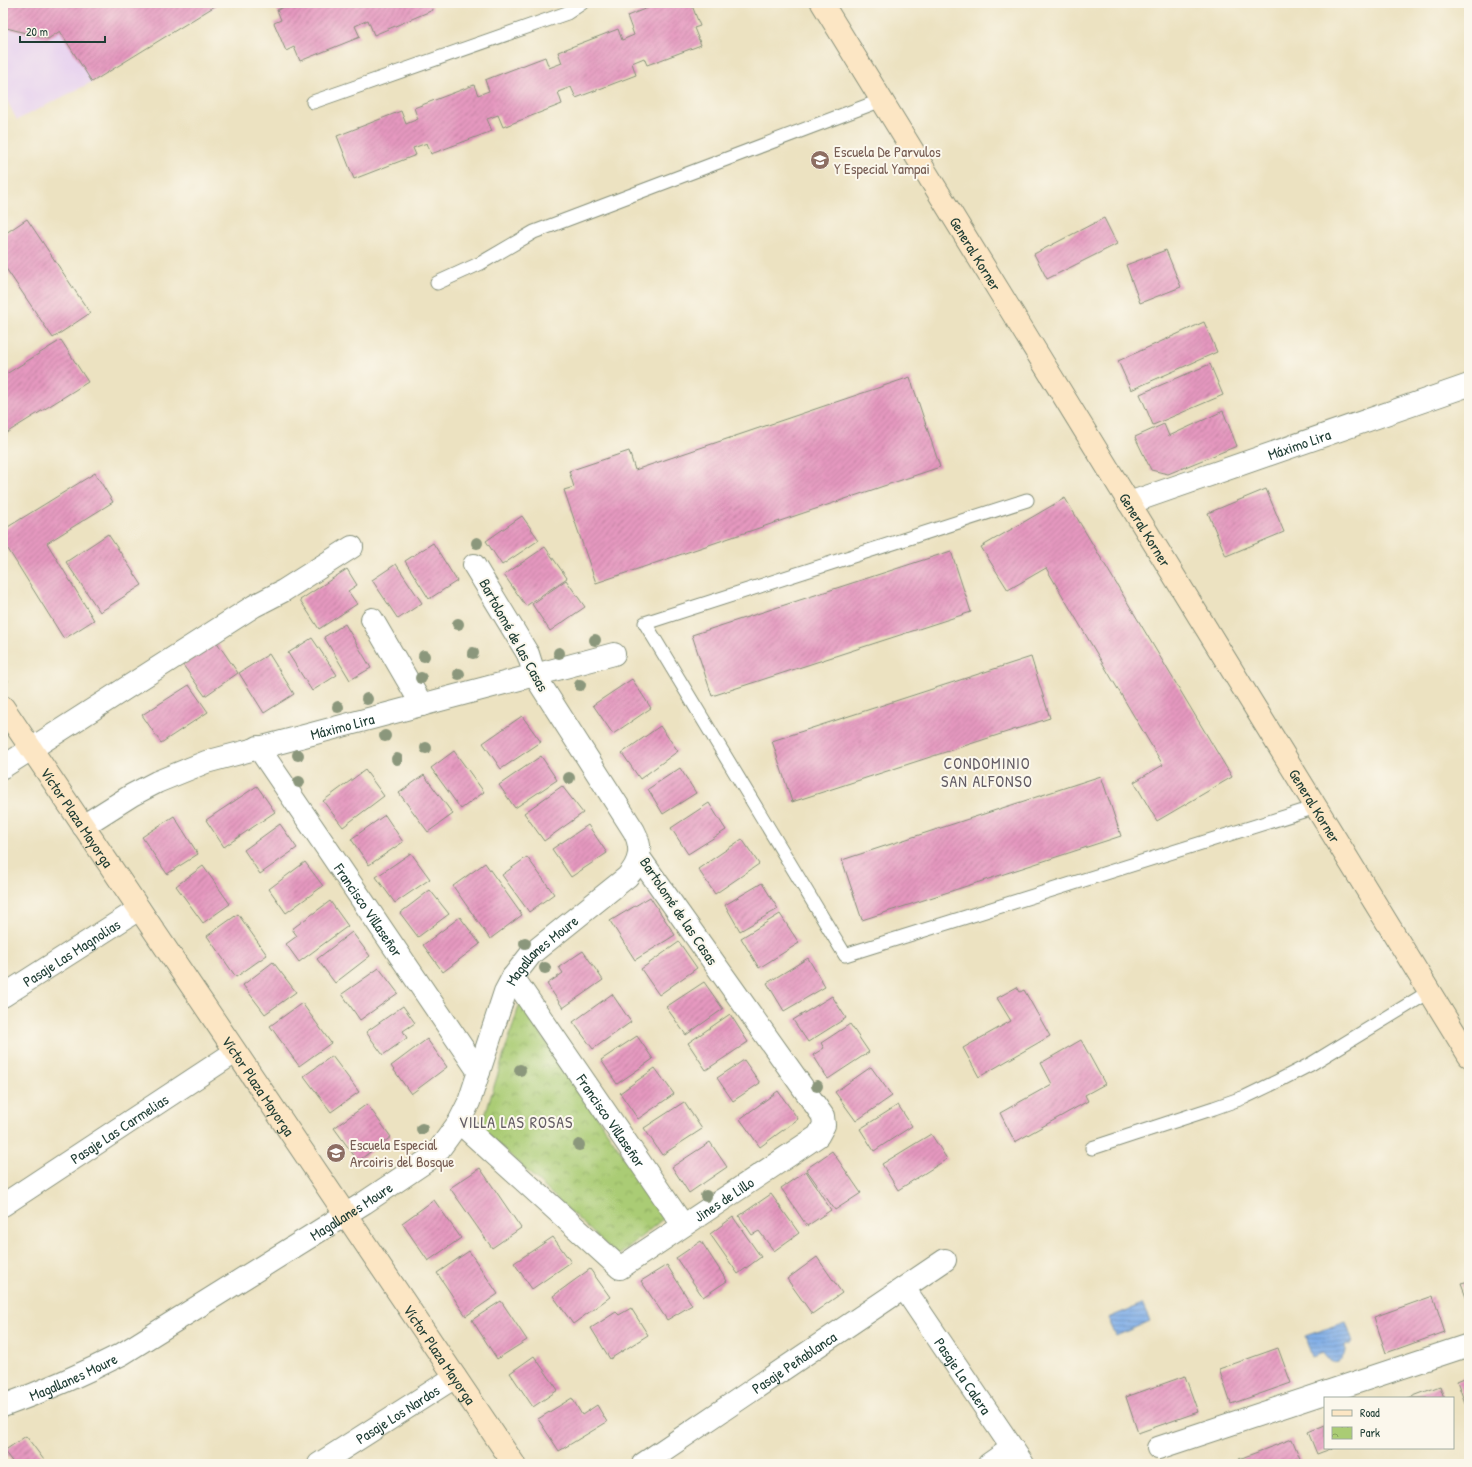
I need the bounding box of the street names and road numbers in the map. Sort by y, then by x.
street label: General Korner [945,213,1007,295]
street label: Máximo Lira [1265,423,1333,465]
street label: General Korner [1115,489,1176,571]
street label: Bartolomé de las Casas [474,575,554,695]
street label: Máximo Lira [308,707,377,744]
street label: Víctor Plaza Mayorga [36,763,119,872]
street label: General Korner [1284,765,1346,847]
street label: Bartolomé de las Casas [635,853,723,969]
street label: Francisco Villaseñor [329,858,408,961]
street label: Magallanes Moure [500,910,582,989]
street label: Pasaje Las Magnolias [18,913,124,991]
street label: Víctor Plaza Mayorga [217,1032,300,1140]
street label: Francisco Villaseñor [571,1069,651,1172]
street label: Pasaje Las Carmelias [66,1088,172,1169]
street label: Jines de Lillo [690,1171,758,1226]
street label: Magallanes Moure [305,1176,396,1245]
street label: Víctor Plaza Mayorga [399,1300,481,1409]
street label: Pasaje Peñablanca [747,1326,840,1398]
street label: Pasaje La Calera [930,1333,997,1418]
street label: Magallanes Moure [26,1348,121,1406]
street label: Pasaje Los Nardos [351,1379,444,1449]

